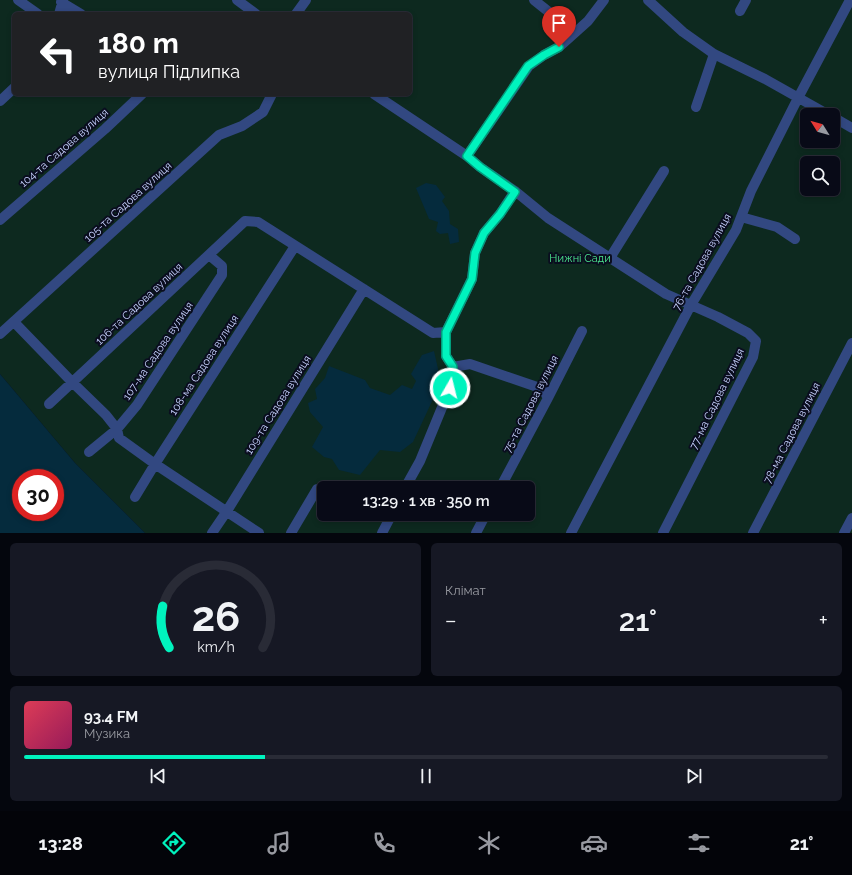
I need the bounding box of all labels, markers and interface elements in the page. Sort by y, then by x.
pin [542,6,576,47]
icon: arrive [548,12,570,34]
text: 180 m [98,27,179,60]
icon: left [32,28,84,80]
text: вулиця Підлипка [98,61,240,82]
street label: 104-та Садова вулиця [17,106,111,190]
north arrow [800,108,840,148]
map controls [800,108,840,196]
button: search [800,156,840,196]
street label: 105-та Садова вулиця [81,159,175,245]
street label: 76-та Садова вулиця [670,211,734,313]
park label: Нижні Сади [549,252,611,265]
street label: 106-та Садова вулиця [93,260,185,348]
street label: 107-ма Садова вулиця [120,299,196,403]
street label: 108-ма Садова вулиця [167,312,241,418]
street label: 77-ма Садова вулиця [687,347,747,451]
street label: 109-та Садова вулиця [242,353,314,457]
street label: 75-та Садова вулиця [501,353,561,455]
position arrow [429,367,471,409]
street label: 78-ма Садова вулиця [761,380,823,486]
speed limit sign: 30 [12,469,64,521]
text: 13:29 · 1 хв · 350 m [362,492,490,510]
text: Клімат [445,583,486,598]
text: 26 [191,591,240,640]
text: 21° [619,603,657,638]
text: − [445,607,457,633]
text: + [819,607,828,633]
text: km/h [197,638,234,654]
text: 93.4 FM [84,708,138,726]
text: Музика [84,726,130,741]
icon: previous [147,765,169,787]
icon: pause [415,765,437,787]
icon: next [683,765,705,787]
icon: directions [160,829,188,857]
icon: music [265,829,293,857]
icon: phone [370,829,398,857]
icon: climate [475,829,503,857]
icon: car [580,829,608,857]
icon: filters [685,829,713,857]
text: 13:28 [38,833,83,854]
text: 21° [790,833,813,854]

